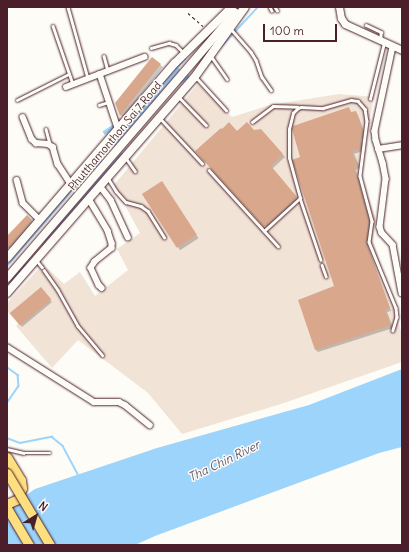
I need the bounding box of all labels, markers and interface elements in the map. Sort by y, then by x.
scale bar [265,16,339,42]
text: 100 m [270,23,304,38]
street label: Phutthamonthon Sai 7 Road [66,79,164,193]
water label: Tha Chin River [186,437,262,485]
north arrow [16,496,56,536]
text: N [36,499,50,514]

